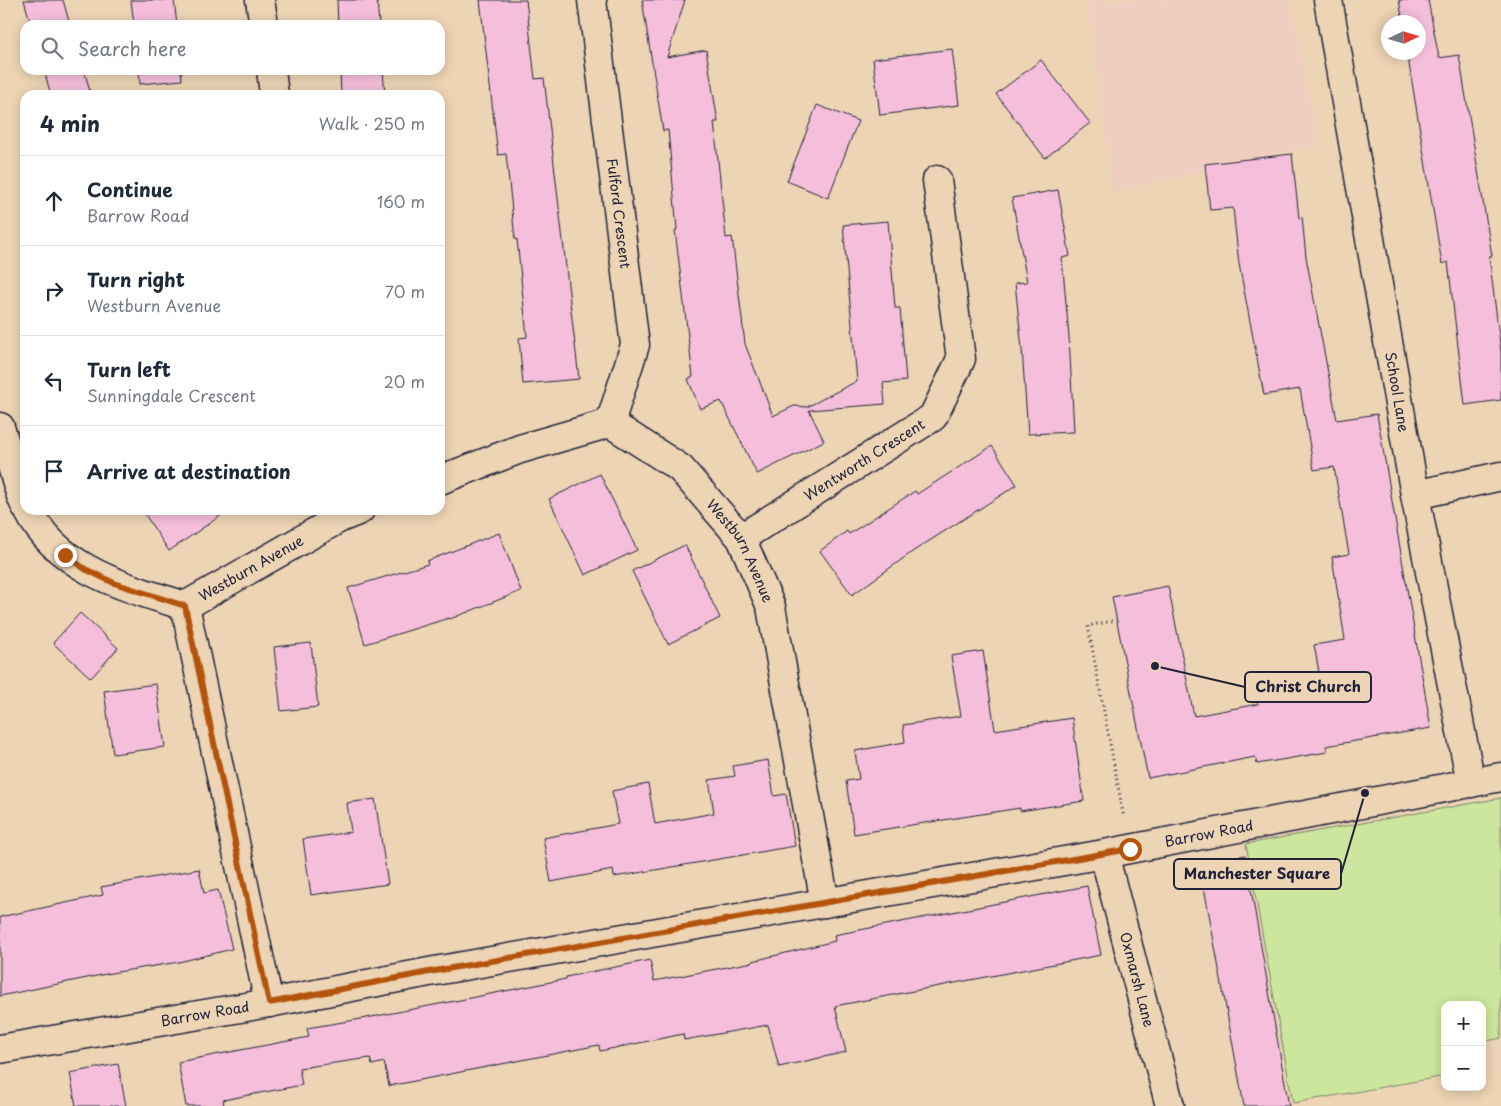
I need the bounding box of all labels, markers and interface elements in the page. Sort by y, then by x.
north arrow [1381,15,1426,60]
search box [20,20,445,75]
icon: search [38,34,66,62]
text: Search here [78,34,187,62]
text: 4 min [40,107,100,139]
text: Walk · 250 m [319,111,425,135]
street label: Fulford Crescent [602,157,636,270]
text: Continue [87,175,173,203]
icon: ahead [40,187,68,215]
text: 160 m [377,189,425,213]
text: Barrow Road [87,203,189,227]
text: Turn right [87,265,185,293]
icon: right [40,277,68,305]
text: 70 m [385,279,425,303]
text: Westburn Avenue [87,293,221,317]
street label: School Lane [1380,350,1415,434]
text: Turn left [87,355,171,383]
icon: left [40,367,68,395]
text: 20 m [384,369,425,393]
text: Sunningdale Crescent [87,383,256,407]
street label: Wentworth Crescent [800,414,929,506]
icon: arrive [40,457,68,485]
text: Arrive at destination [87,457,291,485]
street label: Westburn Avenue [702,494,779,606]
street label: Westburn Avenue [195,530,307,606]
route end [54,544,77,567]
callout: Christ Church [1245,672,1371,702]
text: Christ Church [1255,674,1361,697]
street label: Barrow Road [1163,814,1255,852]
route start [1119,838,1142,861]
callout: Manchester Square [1174,859,1341,889]
text: Manchester Square [1184,861,1330,884]
street label: Oxmarsh Lane [1115,930,1160,1030]
street label: Barrow Road [159,996,251,1031]
map controls [1441,1001,1486,1091]
button: + [1441,1001,1486,1046]
button: − [1441,1046,1486,1091]

